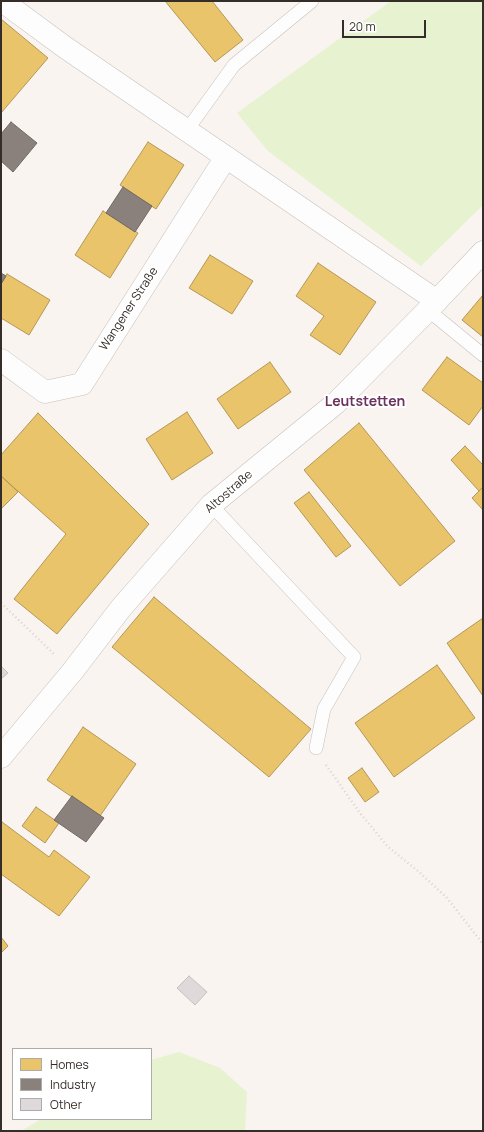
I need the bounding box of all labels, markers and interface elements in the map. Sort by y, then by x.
scale bar [344,12,428,38]
text: 20 m [349,18,376,35]
street label: Wangener Straße [97,265,161,353]
district label: Leutstetten [325,394,405,410]
street label: Altostraße [202,468,256,516]
legend [12,1048,152,1120]
text: Homes [50,1056,89,1073]
text: Industry [50,1076,96,1093]
text: Other [50,1096,82,1113]

